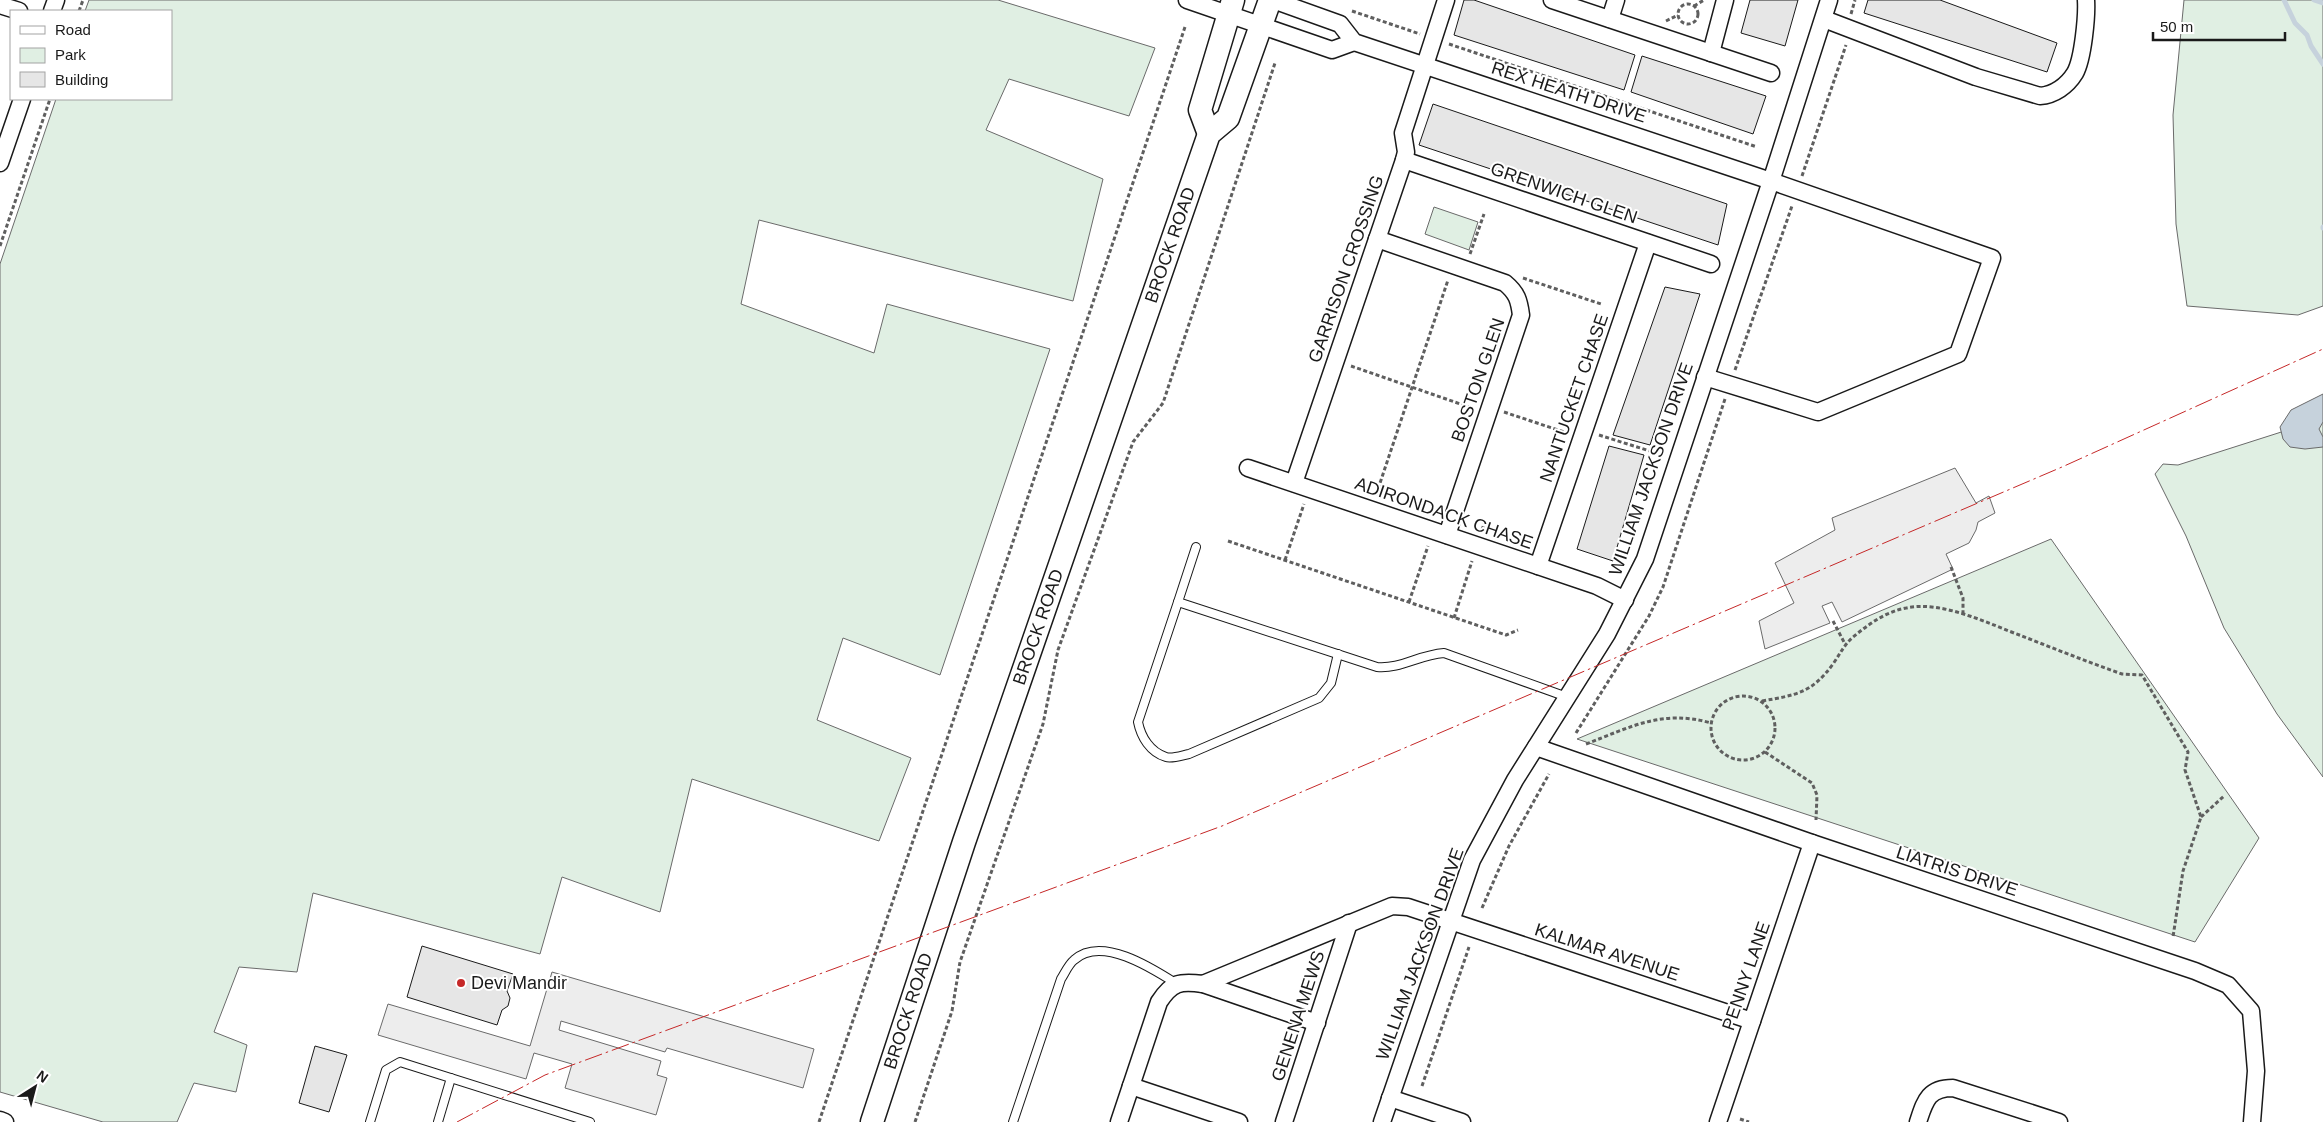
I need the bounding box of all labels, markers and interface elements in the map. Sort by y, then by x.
legend [10,10,172,100]
scale bar [2153,10,2286,42]
text: 50 m [2160,18,2193,35]
text: Road [55,21,91,38]
text: Park [55,46,86,63]
street label: REX HEATH DRIVE [1489,58,1649,126]
text: Building [55,71,108,88]
street label: GRENWICH GLEN [1488,158,1640,228]
street label: GARRISON CROSSING [1304,173,1388,365]
street label: BROCK ROAD [1141,185,1199,305]
street label: NANTUCKET CHASE [1536,311,1612,485]
street label: BOSTON GLEN [1447,315,1509,445]
street label: WILLIAM JACKSON DRIVE [1605,360,1697,578]
street label: ADIRONDACK CHASE [1352,473,1536,553]
street label: BROCK ROAD [1009,567,1067,687]
street label: LIATRIS DRIVE [1894,842,2020,900]
street label: WILLIAM JACKSON DRIVE [1372,845,1468,1063]
street label: KALMAR AVENUE [1532,919,1682,985]
street label: PENNY LANE [1718,919,1774,1033]
street label: GENENA MEWS [1267,948,1329,1084]
street label: BROCK ROAD [880,950,936,1072]
place label: Devi Mandir [471,973,567,993]
marker: Devi Mandir [455,977,467,989]
north arrow [10,1062,60,1112]
text: N [34,1067,51,1086]

